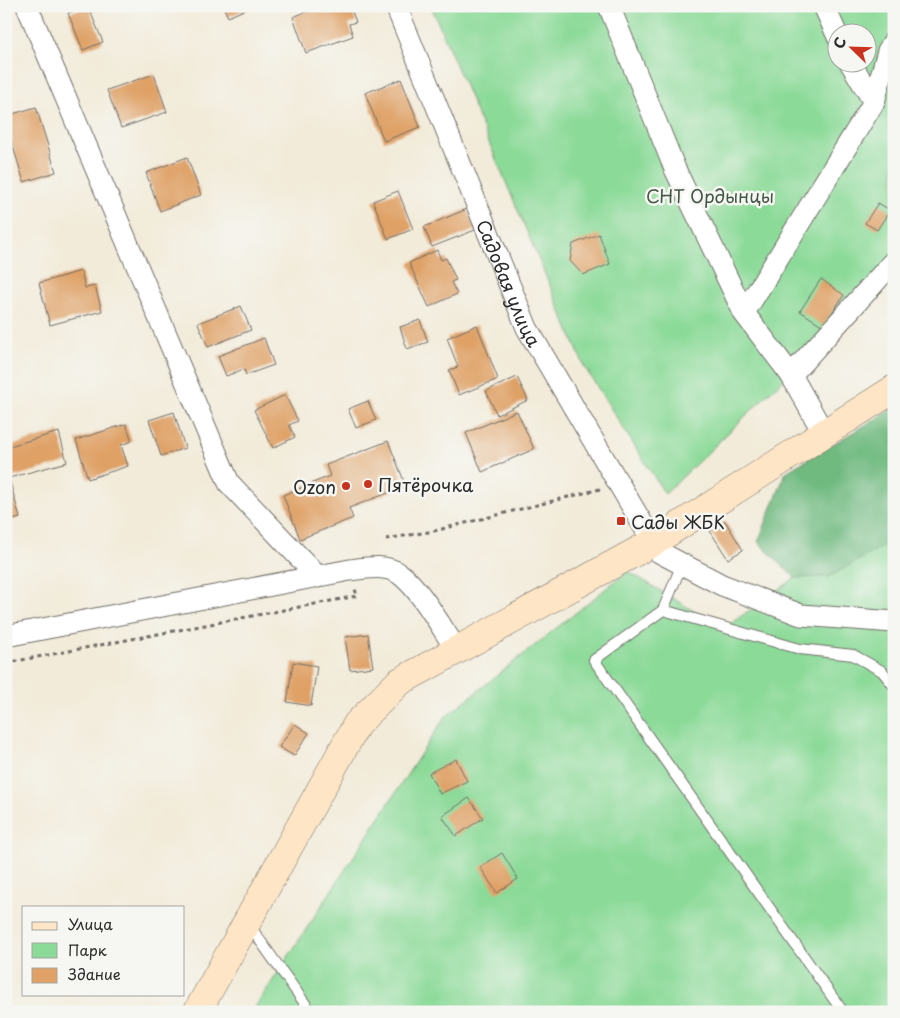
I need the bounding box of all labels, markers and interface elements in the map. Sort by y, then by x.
north arrow [828,22,878,72]
text: С [828,34,851,52]
park label: СНТ Ордынцы [646,182,774,209]
street label: Садовая улица [471,215,549,352]
place label: Пятёрочка [378,471,474,498]
place label: Ozon [293,473,336,500]
marker: Пятёрочка [362,478,374,490]
marker: Ozon [340,480,352,492]
place label: Сады ЖБК [631,508,725,535]
marker: Сады ЖБК [615,515,627,527]
legend [22,906,185,996]
text: Улица [68,912,113,935]
text: Парк [68,938,107,961]
text: Здание [68,962,121,985]

